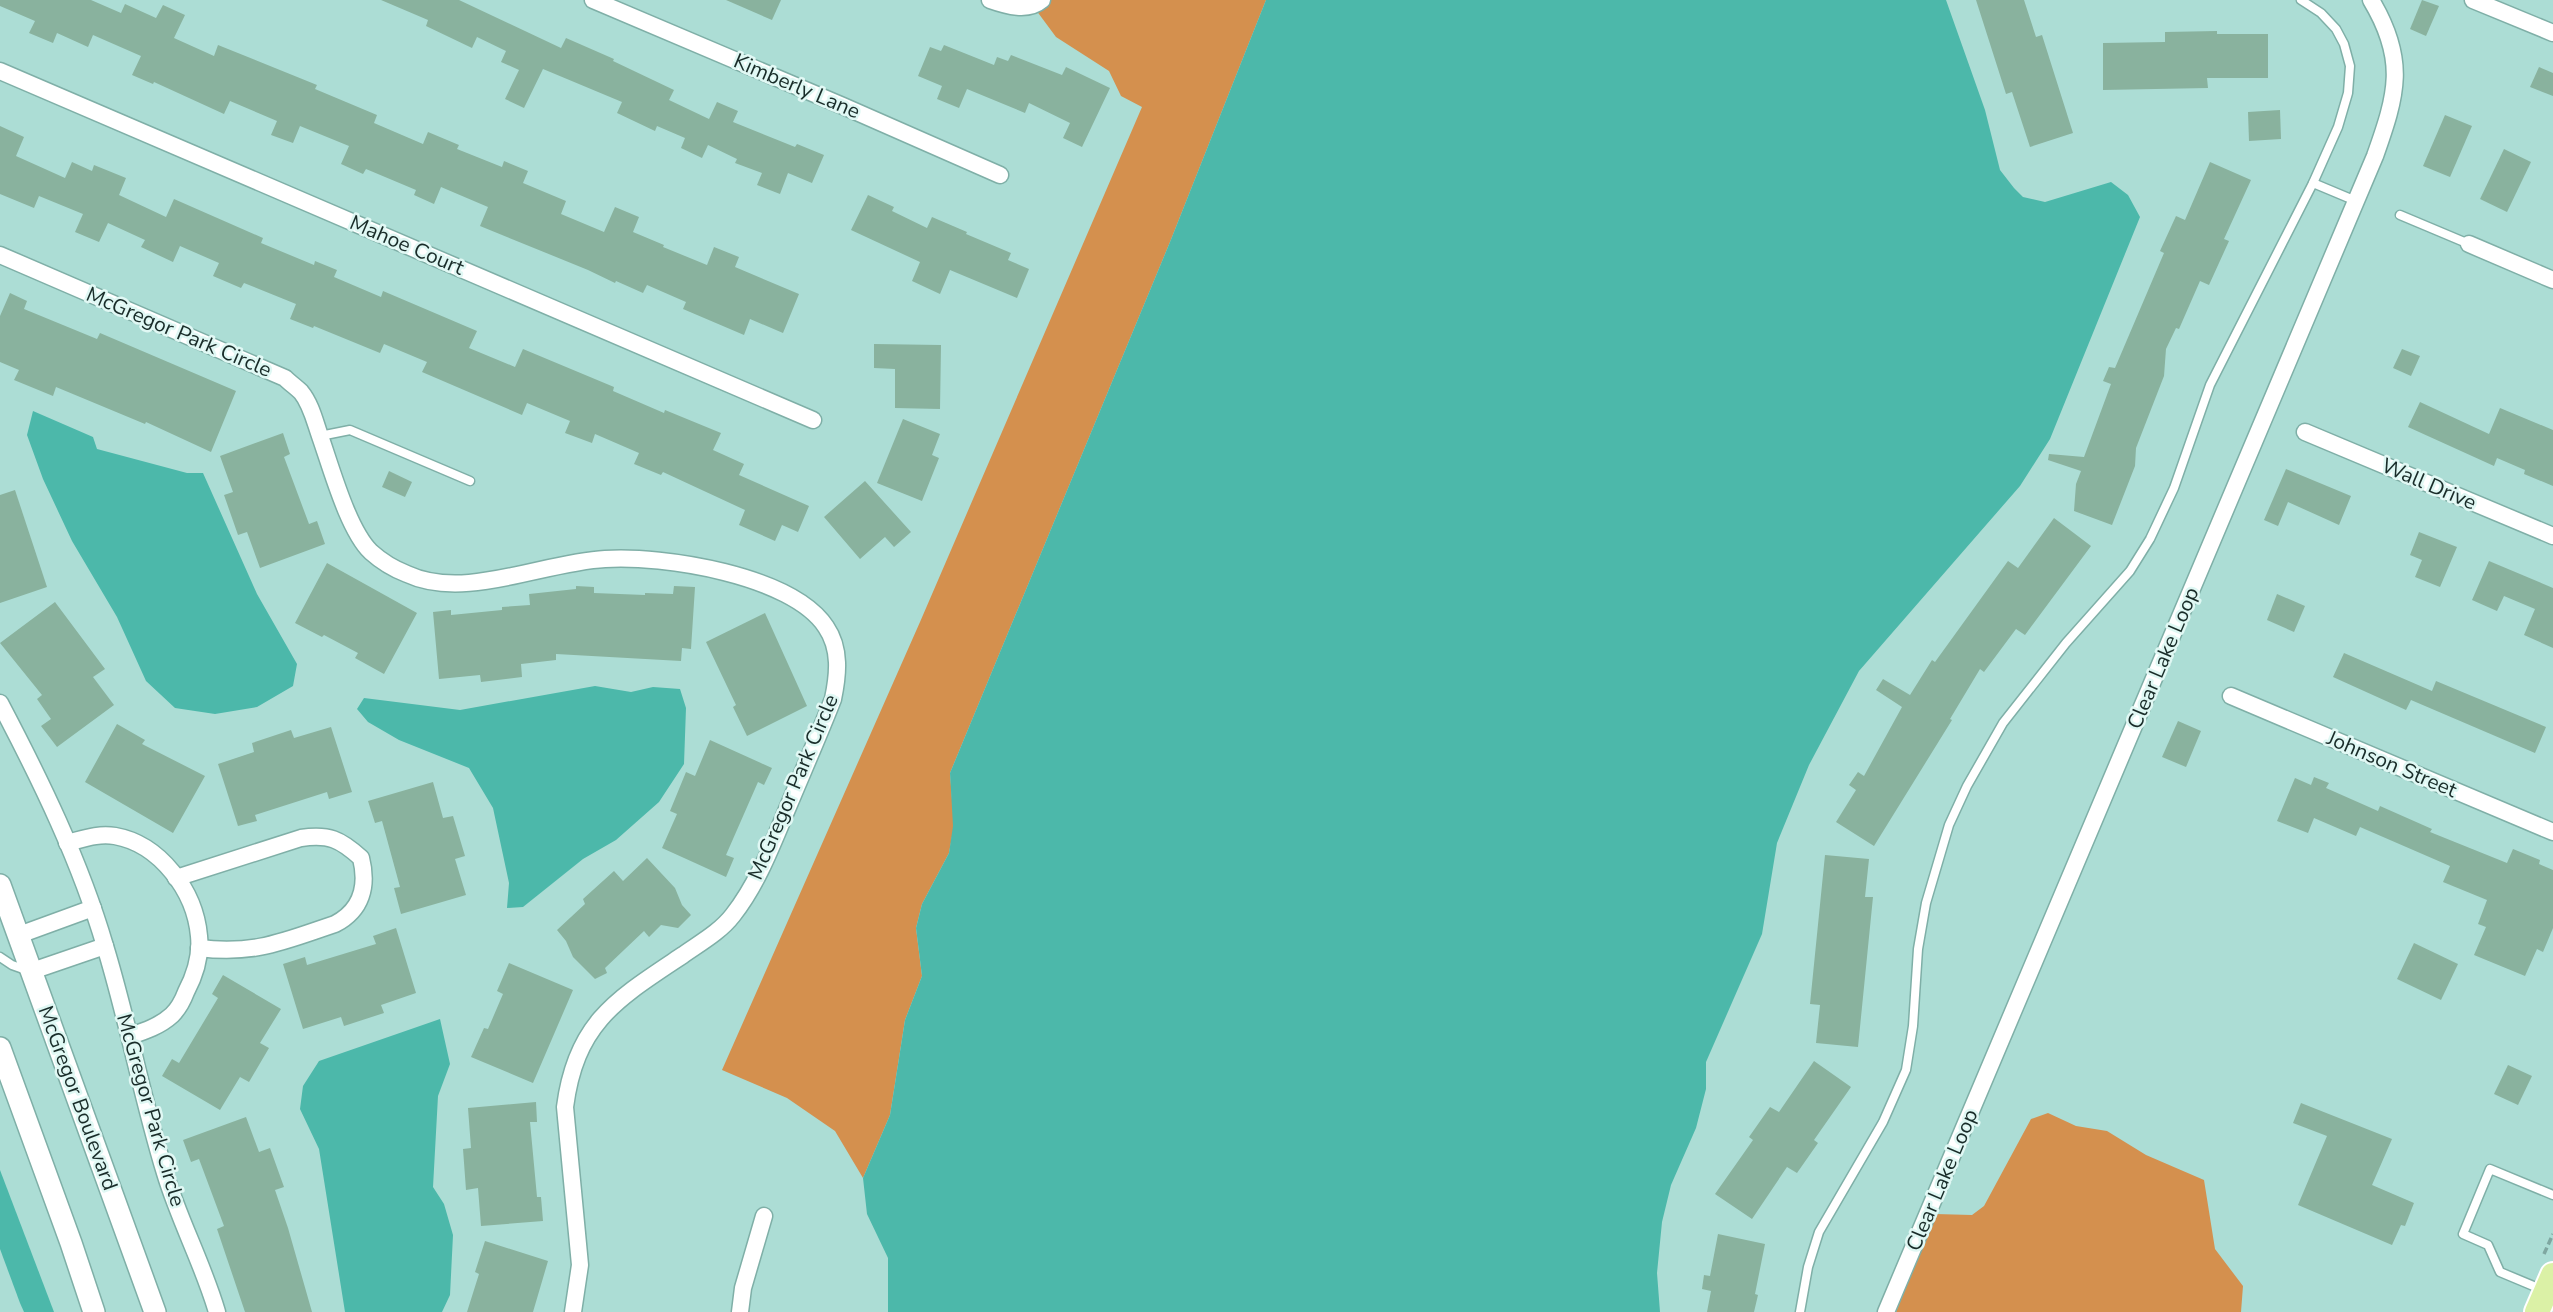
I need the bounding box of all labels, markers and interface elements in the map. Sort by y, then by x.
street label: Kimberly Lane [730,47,864,125]
street label: Mahoe Court [346,208,469,282]
street label: McGregor Park Circle [82,280,276,384]
street label: Wall Drive [2377,451,2481,517]
street label: Clear Lake Loop [2120,583,2206,733]
street label: McGregor Park Circle [741,690,845,884]
street label: Johnson Street [2322,724,2462,804]
street label: McGregor Boulevard [32,1002,124,1194]
street label: McGregor Park Circle [110,1010,192,1210]
street label: Clear Lake Loop [1899,1105,1985,1255]

